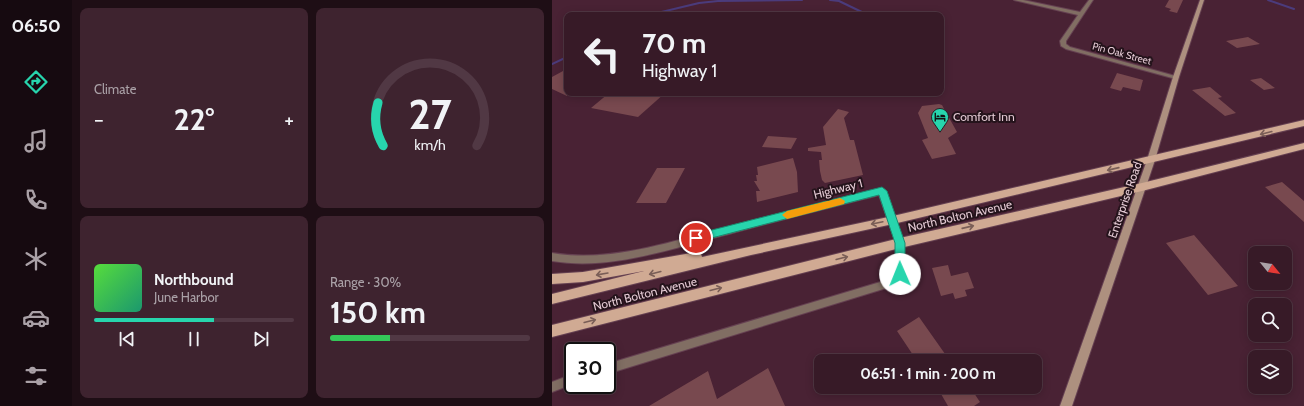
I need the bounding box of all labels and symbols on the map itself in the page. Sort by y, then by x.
street label: Pin Oak Street [1091,39,1153,68]
hotel icon: Comfort Inn [930,107,950,132]
place label: Comfort Inn [953,109,1015,124]
one-way arrow [1260,129,1273,137]
street label: Enterprise Road [1104,160,1145,240]
one-way arrow [1107,166,1120,173]
street label: Highway 1 [812,175,864,202]
street label: North Bolton Avenue [906,196,1013,235]
one-way arrow [871,219,884,227]
pin [679,221,713,255]
one-way arrow [961,223,974,231]
north arrow [1248,246,1292,290]
one-way arrow [835,253,848,261]
position arrow [879,253,921,295]
one-way arrow [595,270,608,278]
one-way arrow [649,270,662,278]
street label: North Bolton Avenue [591,273,698,314]
one-way arrow [709,285,722,293]
one-way arrow [583,317,596,325]
speed limit sign: 30 [564,342,616,394]

